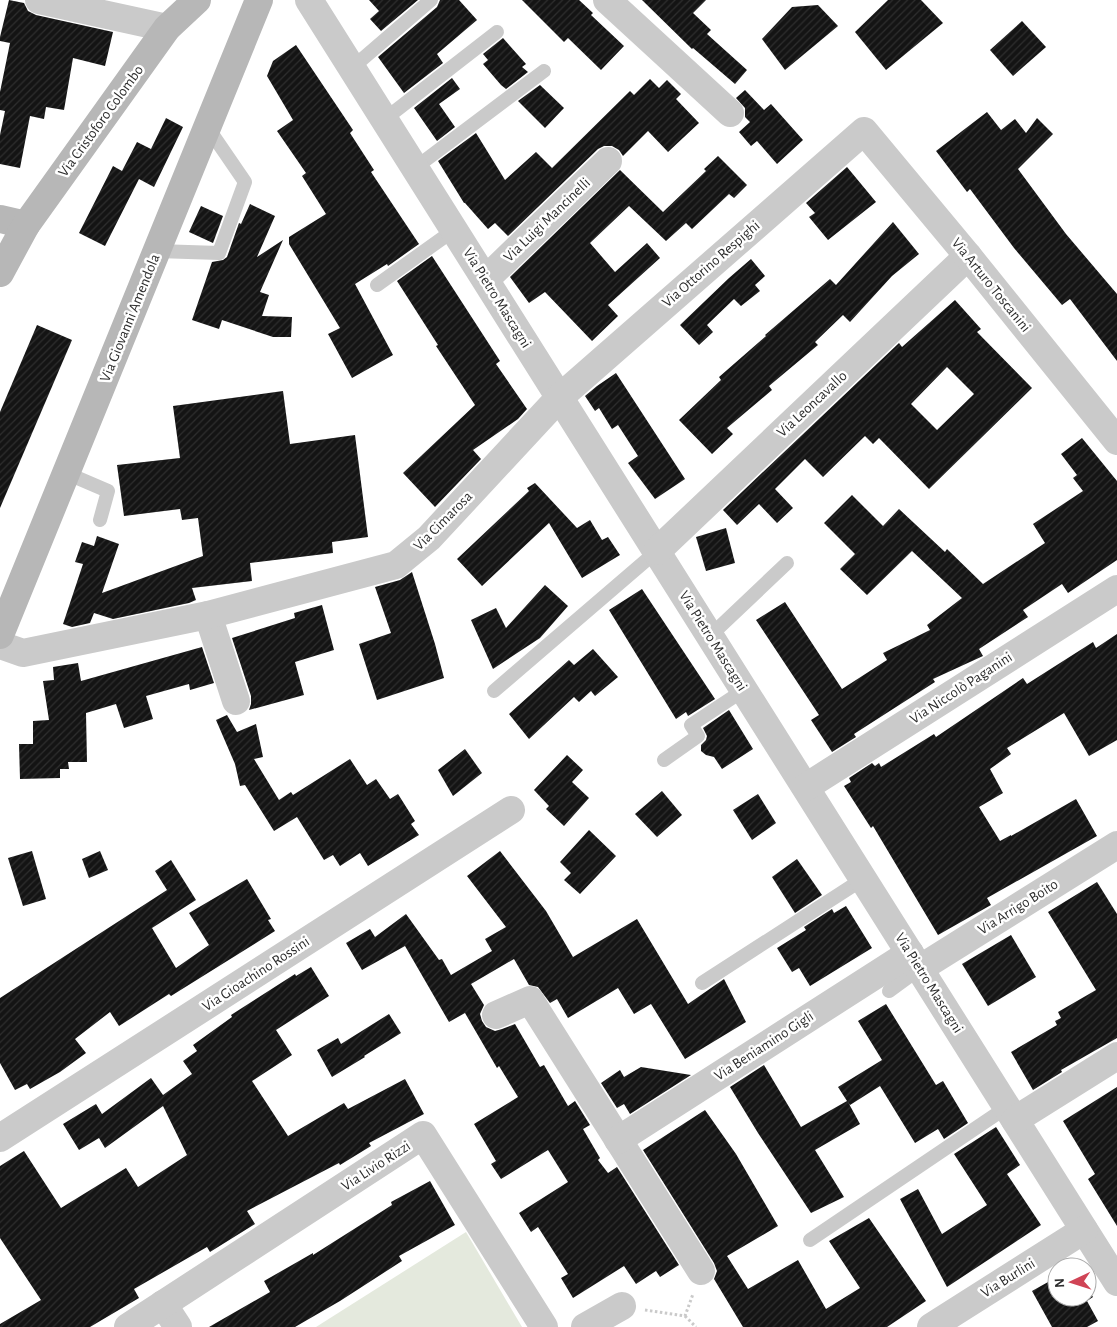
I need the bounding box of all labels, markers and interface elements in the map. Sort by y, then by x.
street label: Via Cristoforo Colombo [56,63,146,179]
street label: Via Luigi Mancinelli [501,175,593,265]
street label: Via Ottorino Respighi [659,218,763,310]
street label: Via Arturo Toscanini [949,235,1033,335]
street label: Via Pietro Mascagni [460,245,534,351]
street label: Via Giovanni Amendola [97,252,163,384]
street label: Via Leoncavallo [774,368,850,440]
street label: Via Cimarosa [411,489,475,553]
street label: Via Pietro Mascagni [676,588,750,694]
street label: Via Niccolò Paganini [907,649,1015,727]
street label: Via Arrigo Boito [975,876,1061,938]
street label: Via Pietro Mascagni [892,930,966,1036]
street label: Via Gioachino Rossini [200,934,312,1014]
street label: Via Beniamino Gigli [712,1008,816,1084]
street label: Via Livio Rizzi [339,1138,413,1194]
street label: Via Burlini [978,1256,1038,1300]
north arrow [1047,1257,1097,1307]
text: N [1053,1277,1067,1288]

